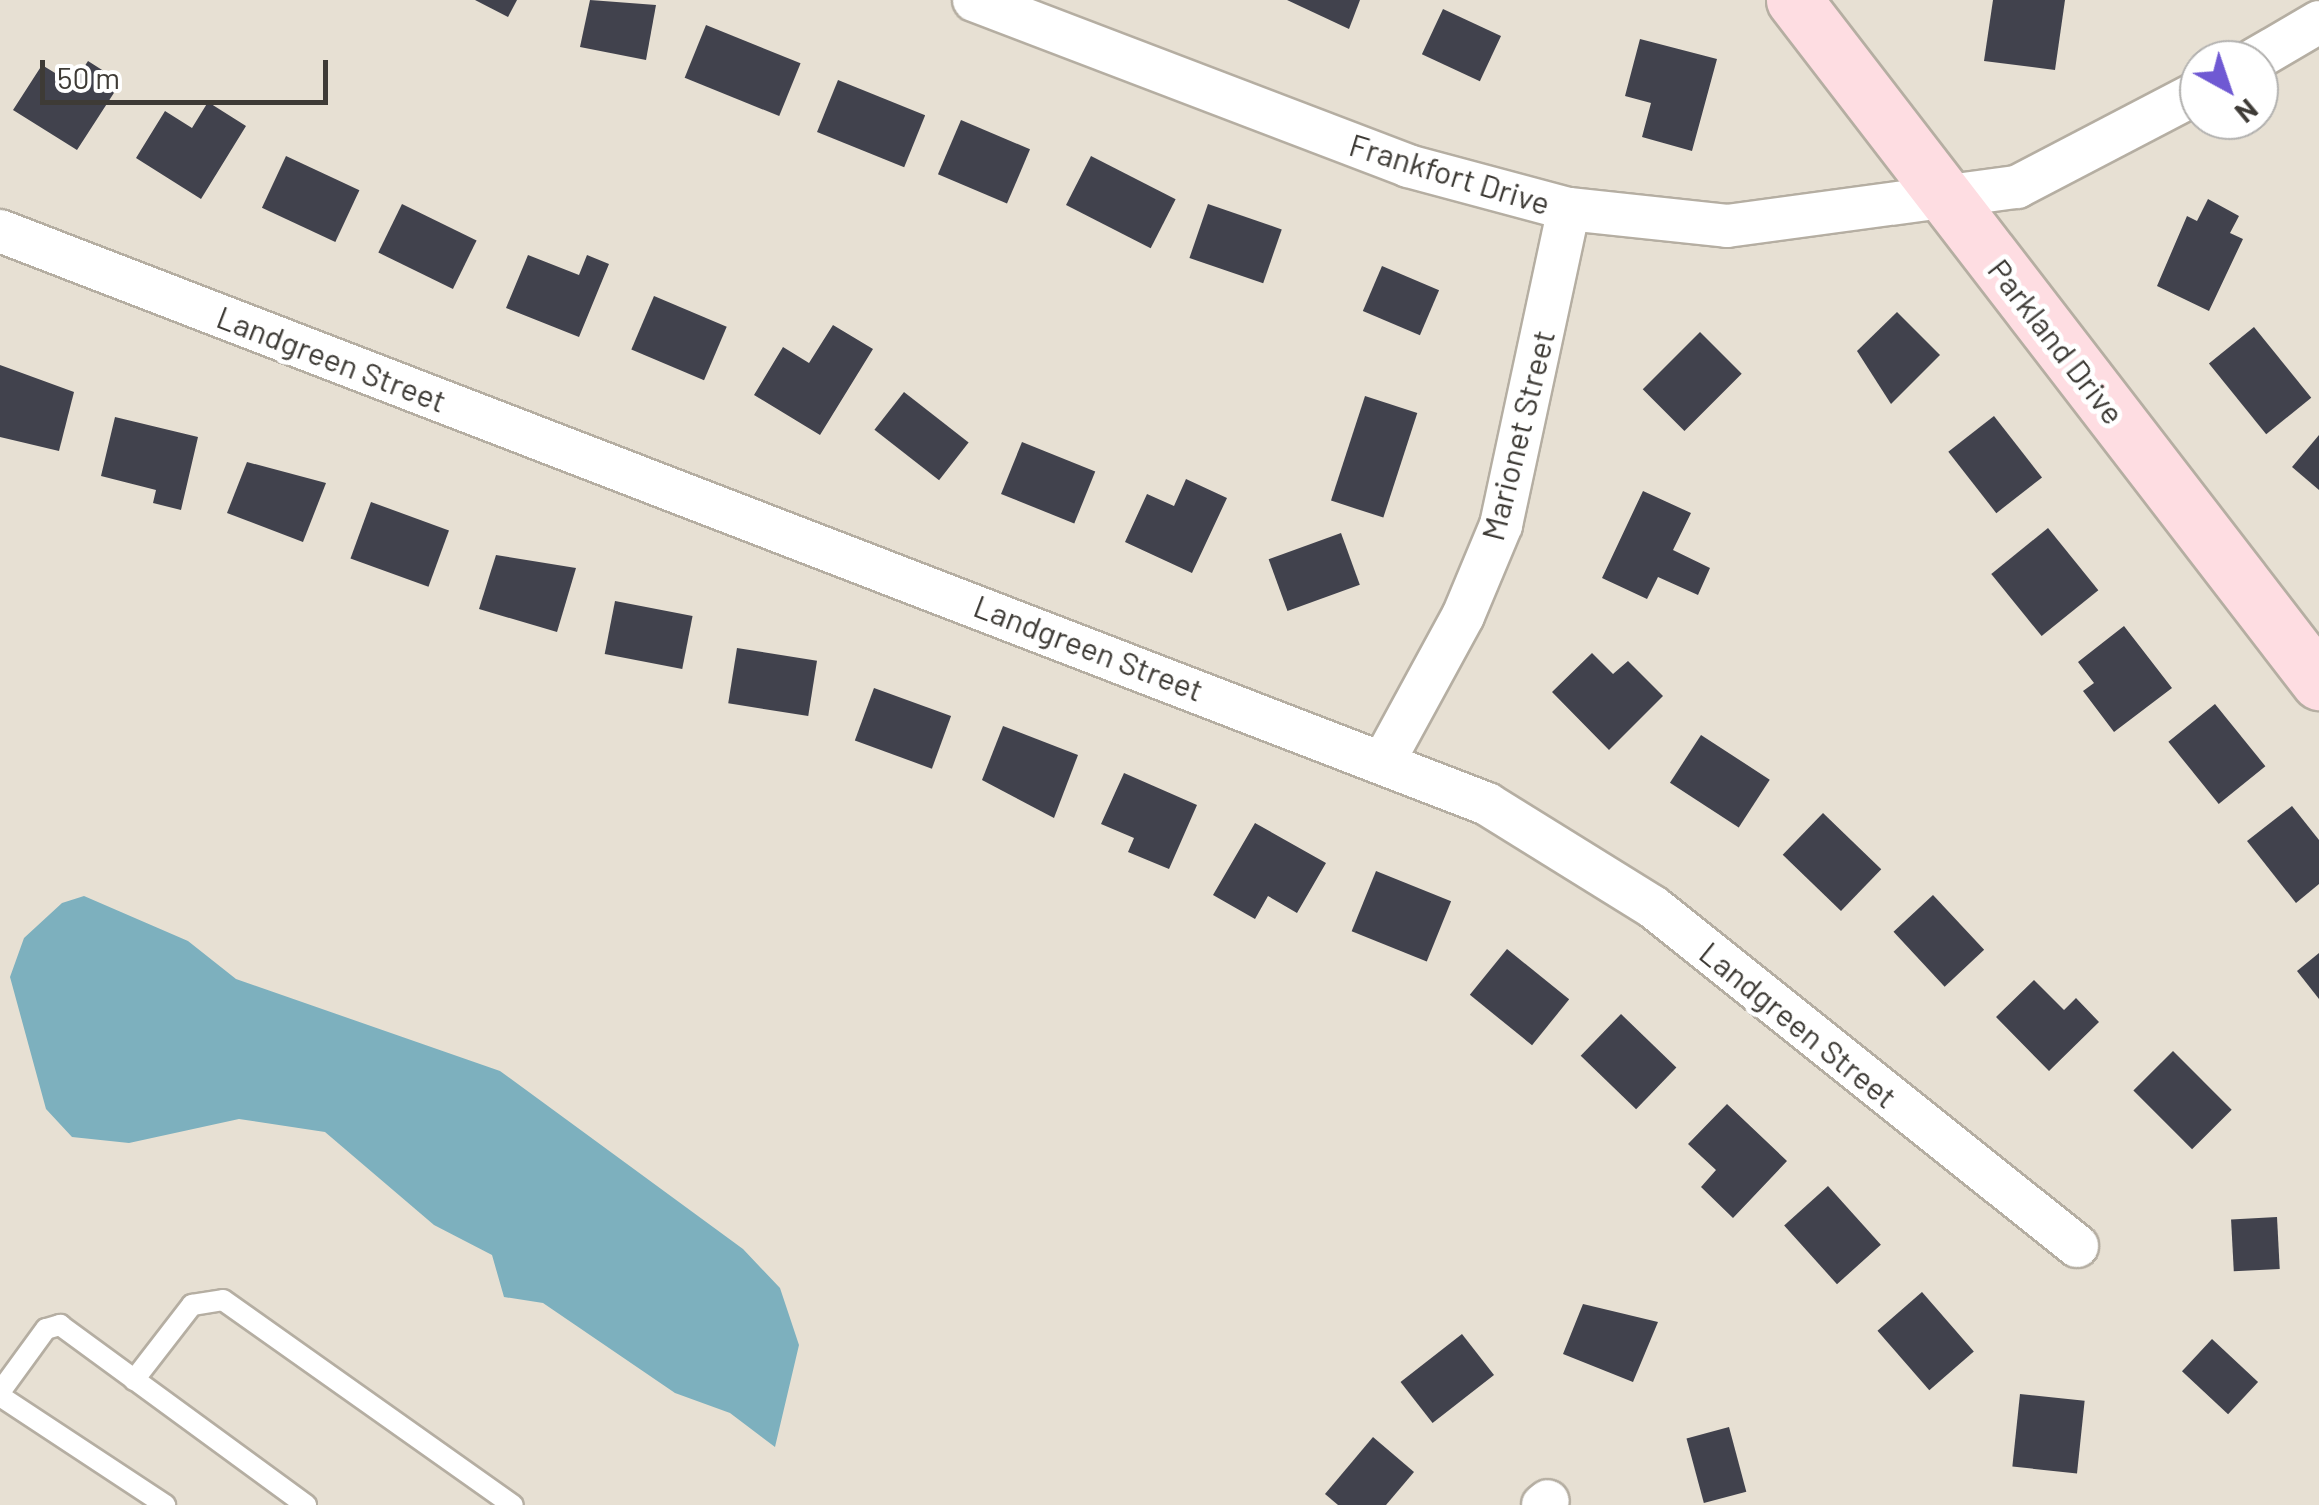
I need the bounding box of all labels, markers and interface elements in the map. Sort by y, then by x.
scale bar [45,40,332,102]
north arrow [2179,40,2279,140]
text: 50 m [57,59,120,95]
text: N [2229,92,2265,130]
street label: Frankfort Drive [1345,124,1555,222]
street label: Parkland Drive [1981,251,2133,431]
street label: Landgreen Street [212,297,452,419]
street label: Marionet Street [1472,326,1562,544]
street label: Landgreen Street [969,586,1209,708]
street label: Landgreen Street [1693,933,1905,1115]

